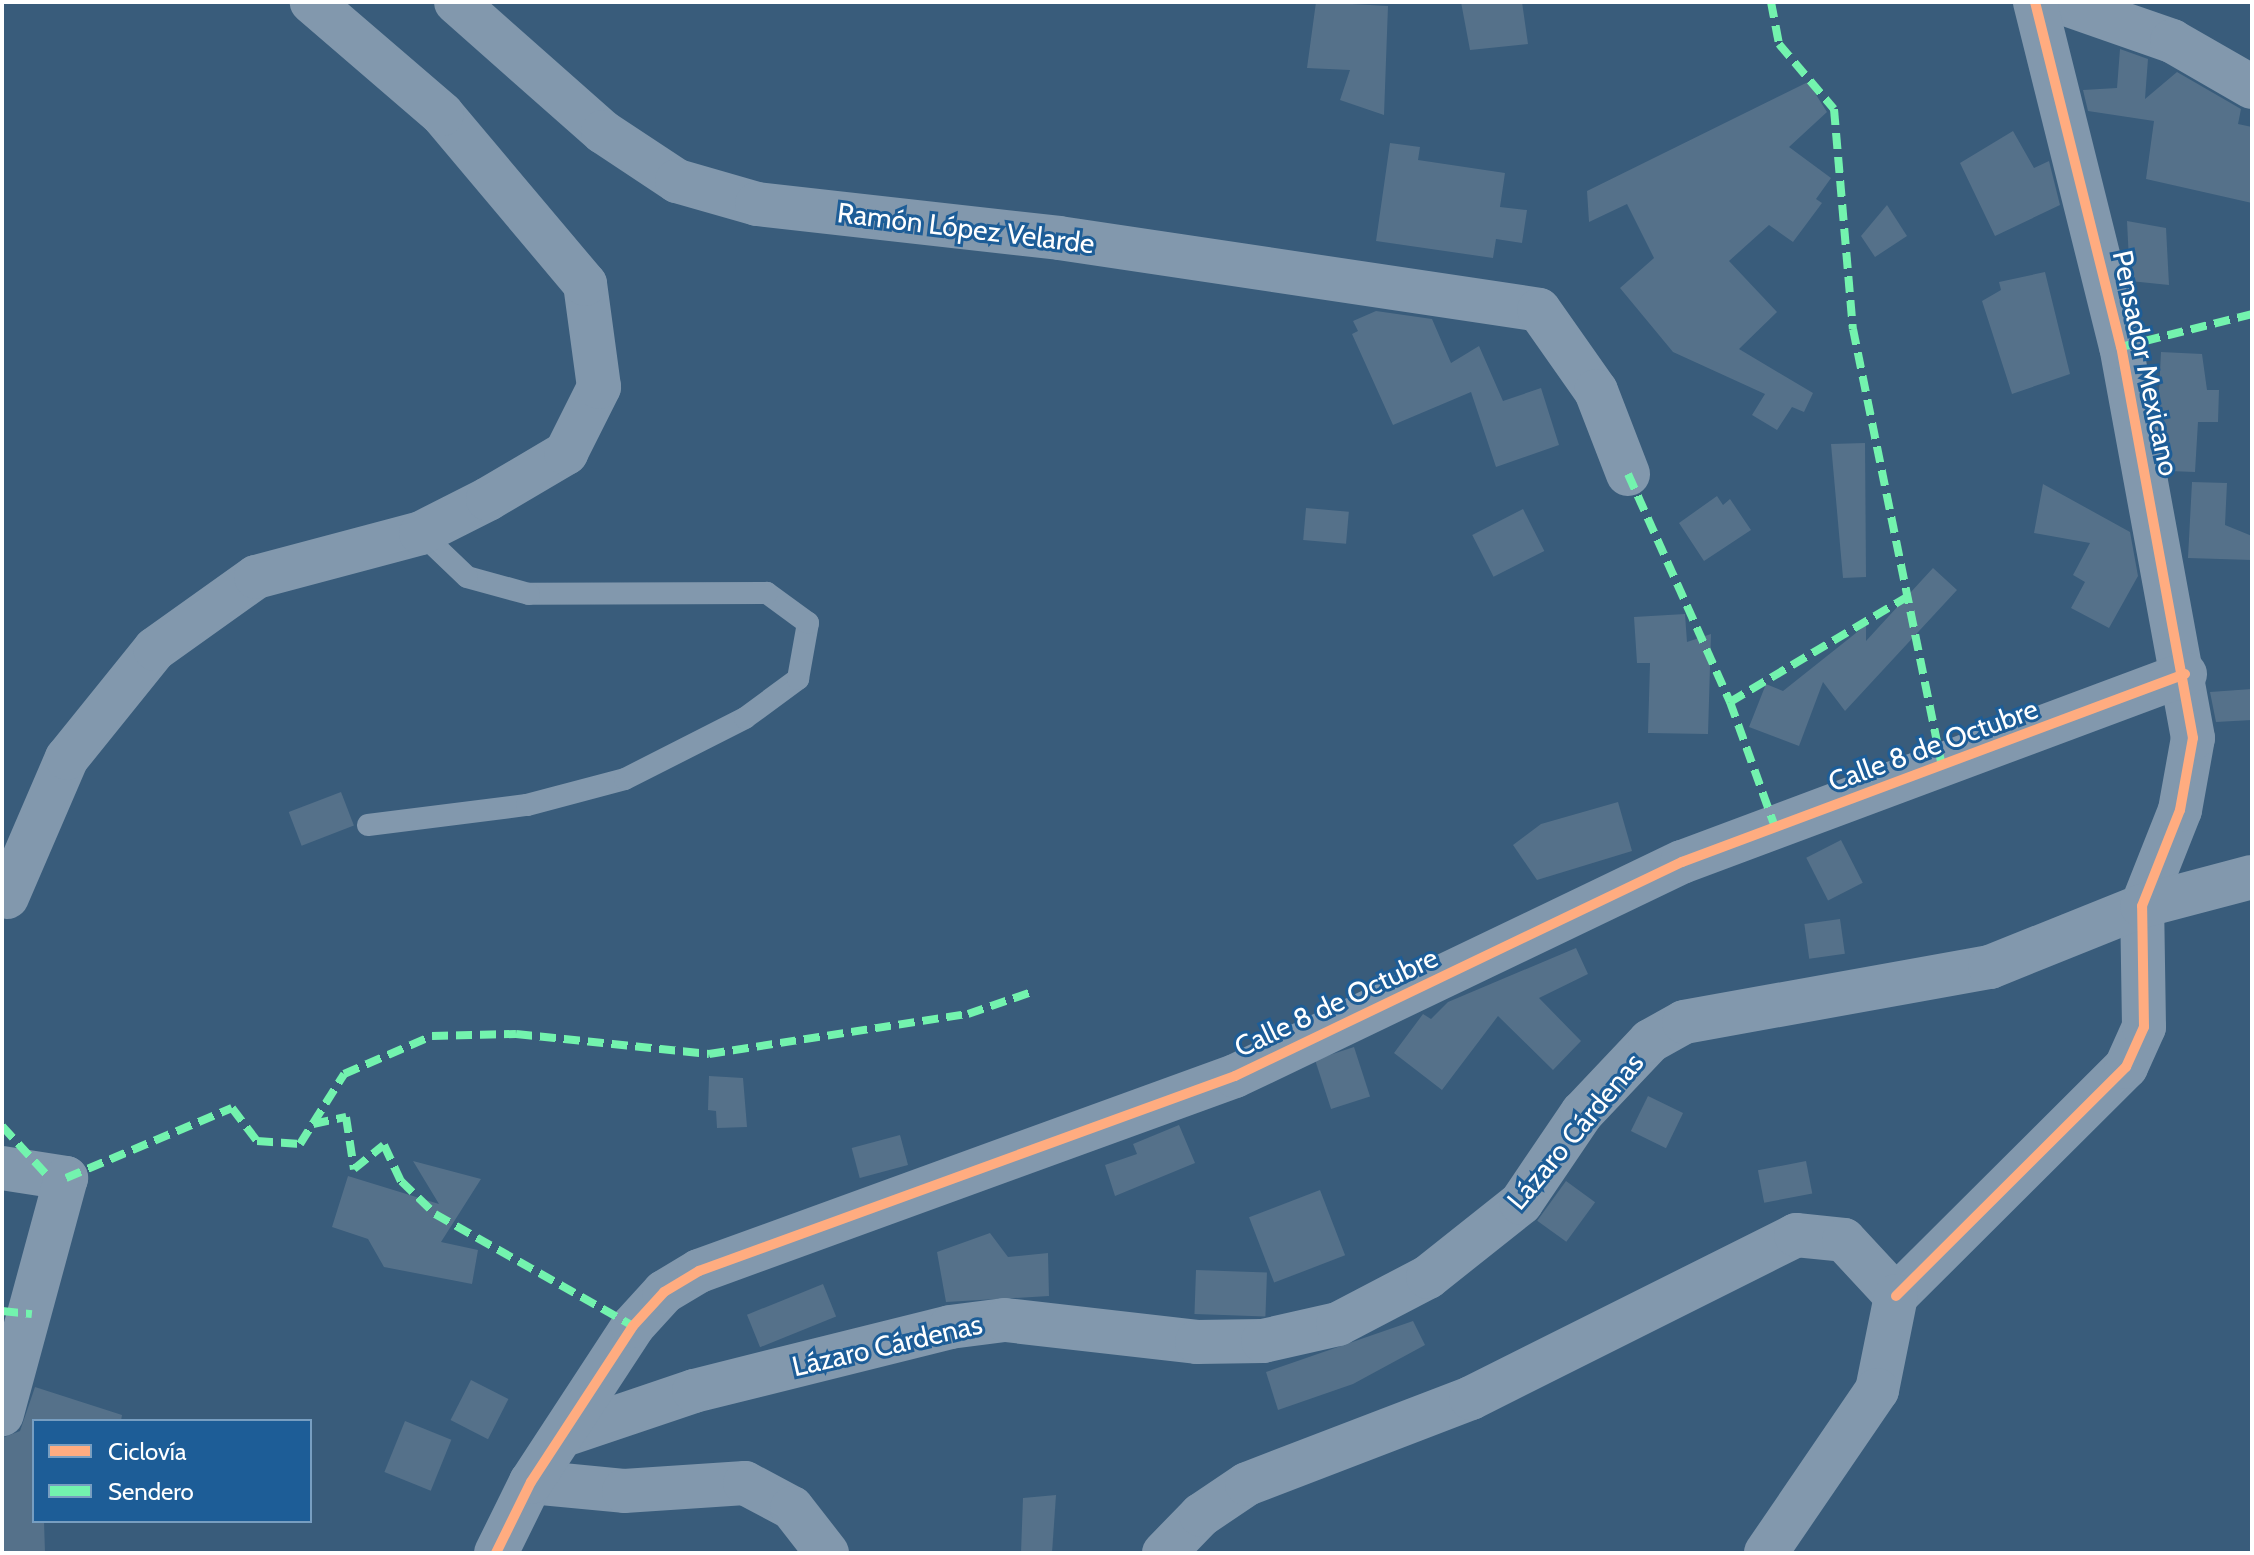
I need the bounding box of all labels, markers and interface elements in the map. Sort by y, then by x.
street label: Ramón López Velarde [836,196,1096,260]
street label: Pensador Mexicano [2106,247,2186,479]
street label: Calle 8 de Octubre [1824,692,2042,798]
street label: Calle 8 de Octubre [1229,940,1443,1064]
street label: Lázaro Cárdenas [1500,1046,1650,1216]
street label: Lázaro Cárdenas [789,1307,985,1383]
legend [32,1419,312,1523]
text: Ciclovía [108,1437,186,1466]
text: Sendero [108,1477,194,1506]

